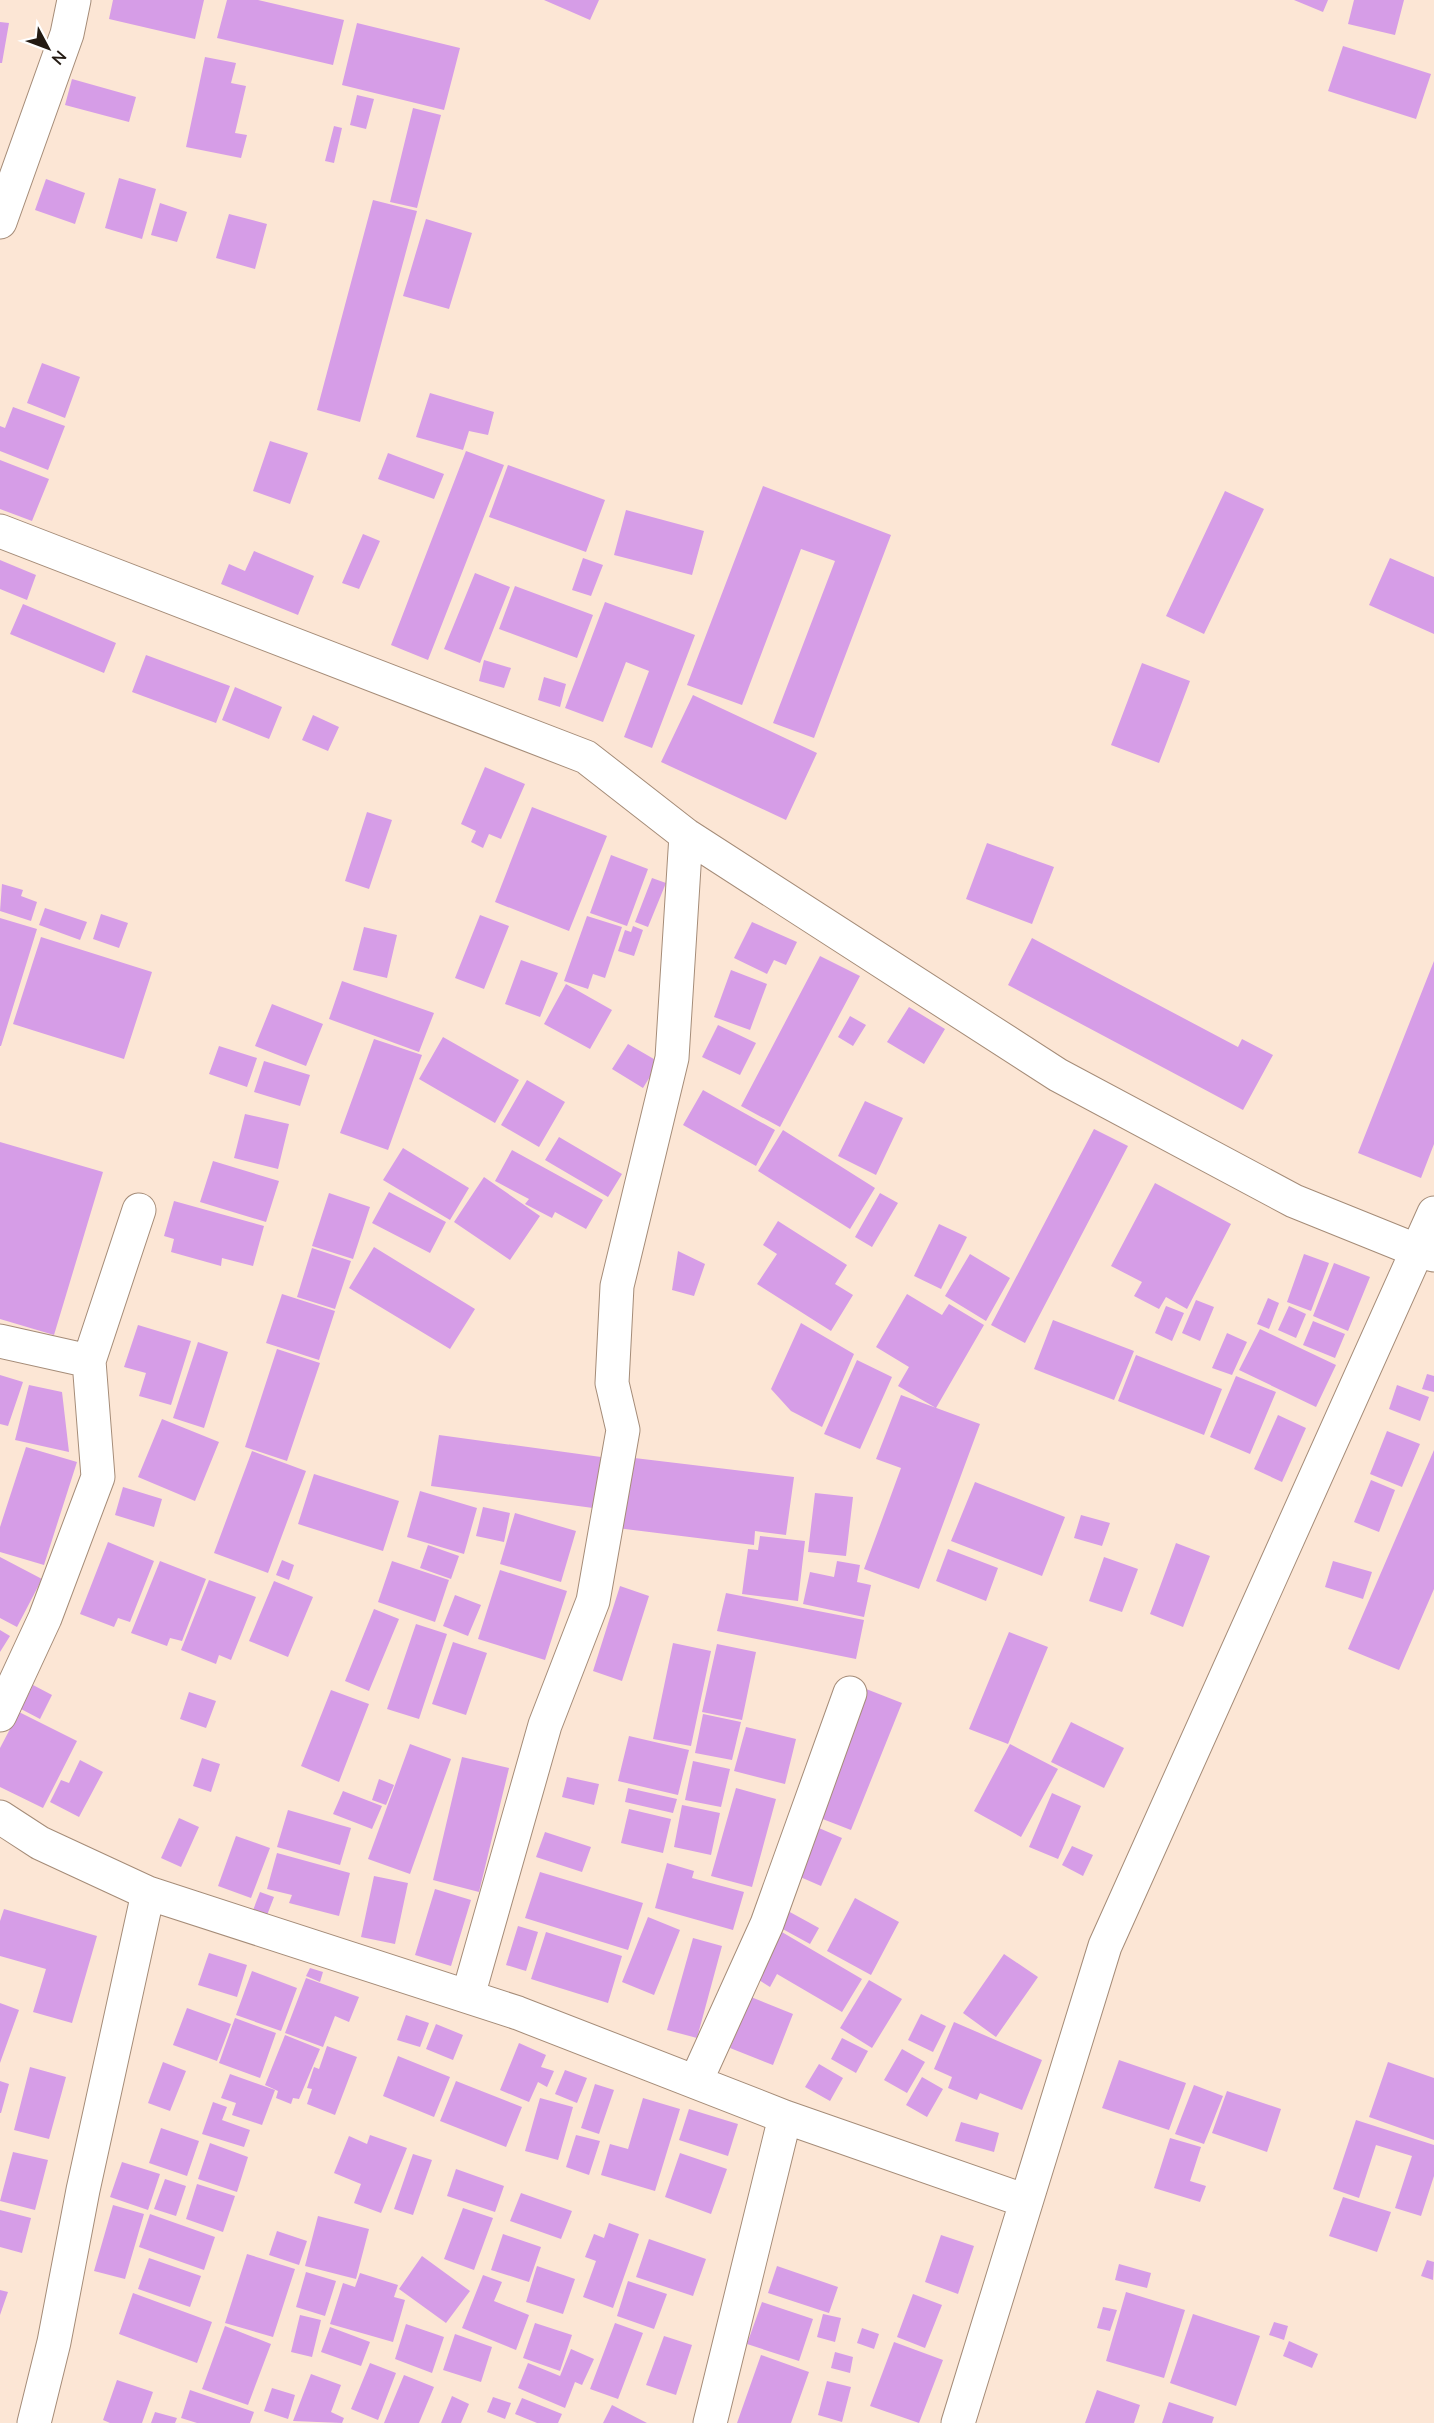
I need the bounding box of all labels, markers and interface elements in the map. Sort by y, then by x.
north arrow [18,18,78,78]
text: N [48,47,71,69]

